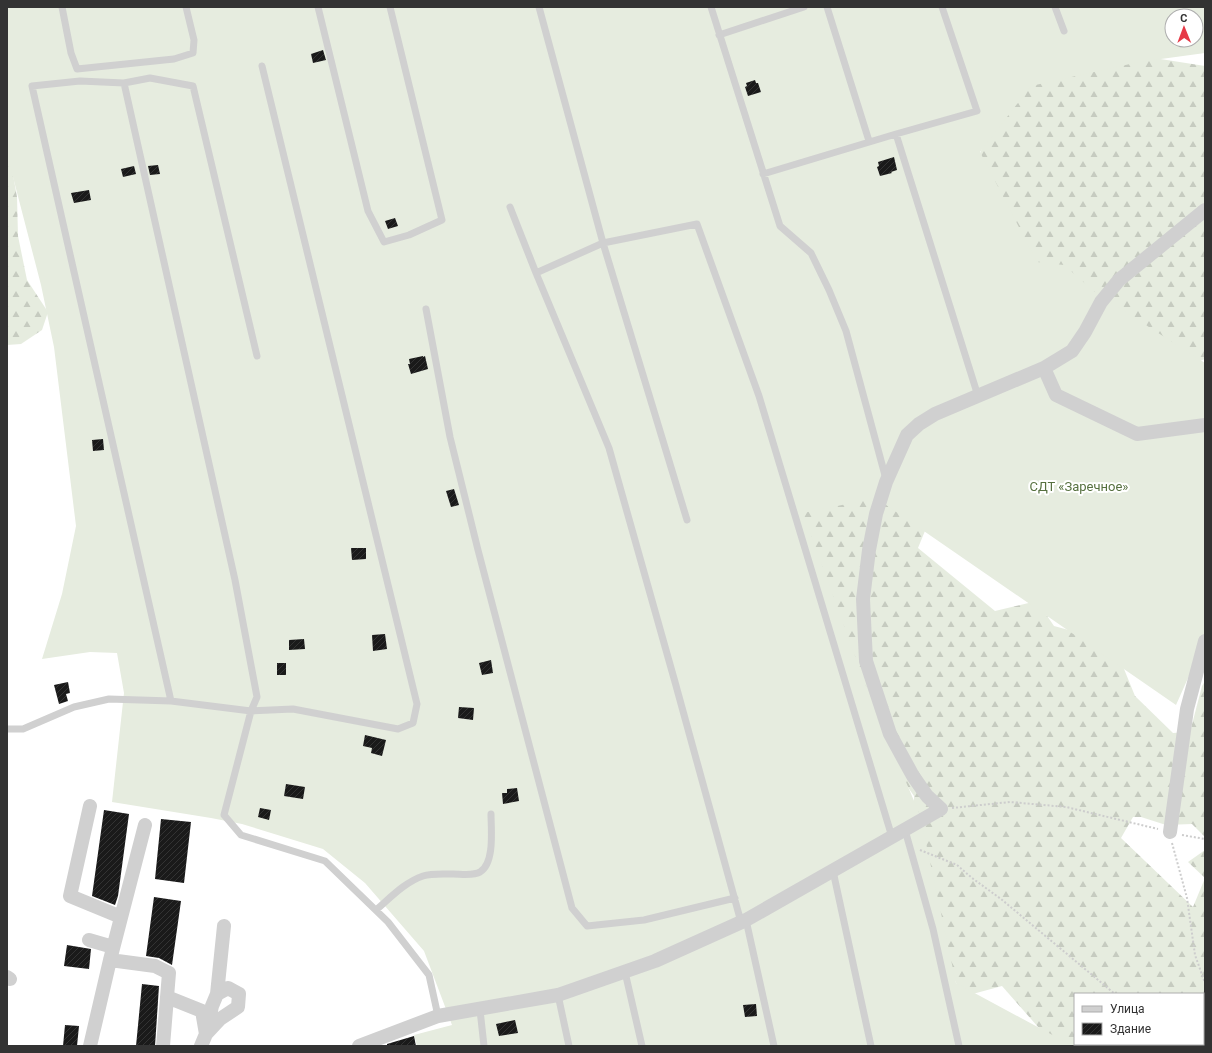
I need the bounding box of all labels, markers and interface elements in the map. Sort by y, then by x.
north arrow [1164,8,1204,48]
text: С [1180,12,1188,25]
park label: СДТ «Заречное» [1030,479,1128,494]
legend [1074,993,1204,1045]
text: Улица [1110,1002,1145,1016]
text: Здание [1110,1022,1151,1036]

